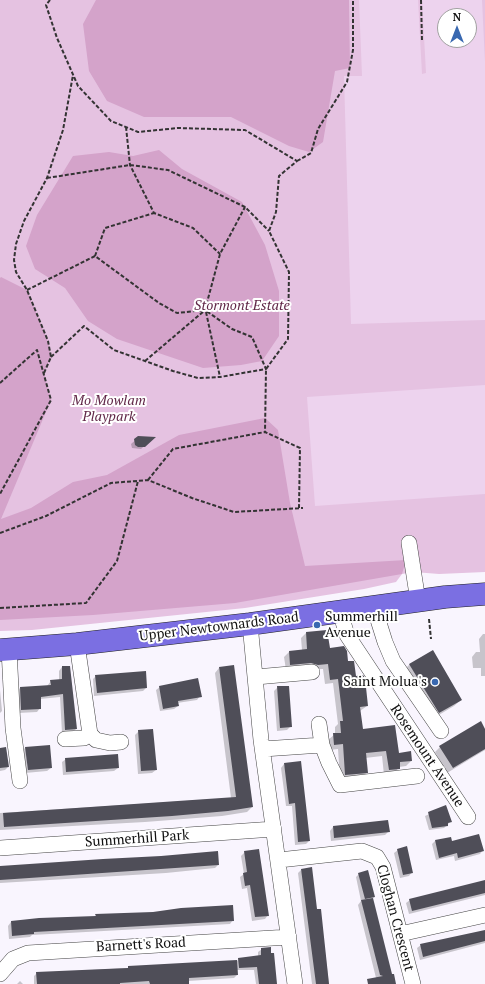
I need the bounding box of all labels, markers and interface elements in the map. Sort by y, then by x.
north arrow [437,8,477,48]
text: N [453,10,461,24]
park label: Stormont Estate [194,298,290,314]
park label: Mo Mowlam Playpark [72,393,146,426]
street label: Upper Newtownards Road [138,609,300,645]
place label: Summerhill Avenue [325,609,398,642]
marker: Summerhill Avenue [312,620,322,630]
place label: Saint Molua's [343,674,427,690]
marker: Saint Molua's [430,677,440,687]
street label: Rosemount Avenue [386,702,468,810]
street label: Summerhill Park [84,827,190,851]
street label: Cloghan Crescent [373,863,417,973]
street label: Barnett's Road [96,934,186,956]

